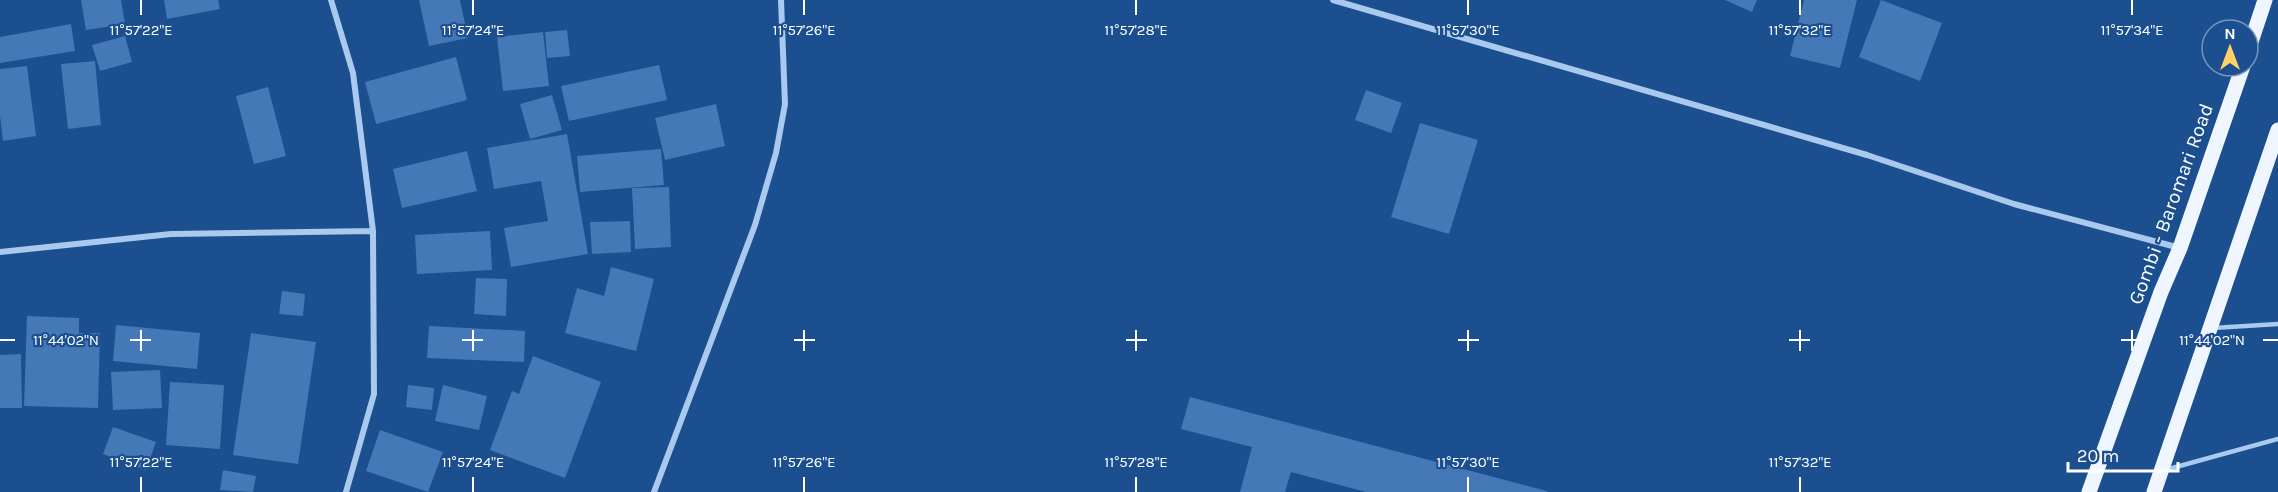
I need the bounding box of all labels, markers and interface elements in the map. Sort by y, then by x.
north arrow [2200,18,2260,78]
text: 11°57'22"E [110,21,172,39]
text: 11°57'24"E [442,21,504,39]
text: 11°57'26"E [773,21,835,39]
text: 11°57'28"E [1104,21,1168,39]
text: 11°57'30"E [1436,21,1500,39]
text: 11°57'32"E [1768,21,1832,39]
text: 11°57'34"E [2101,21,2163,39]
text: N [2224,24,2236,43]
street label: Gombi - Baromari Road [2124,100,2218,308]
text: 11°44'02"N [33,331,99,349]
text: 11°44'02"N [2179,331,2245,349]
scale bar [2068,435,2178,473]
text: 20 m [2077,445,2119,467]
text: 11°57'22"E [110,453,172,471]
text: 11°57'24"E [442,453,504,471]
text: 11°57'26"E [773,453,835,471]
text: 11°57'28"E [1104,453,1168,471]
text: 11°57'30"E [1436,453,1500,471]
text: 11°57'32"E [1768,453,1832,471]

